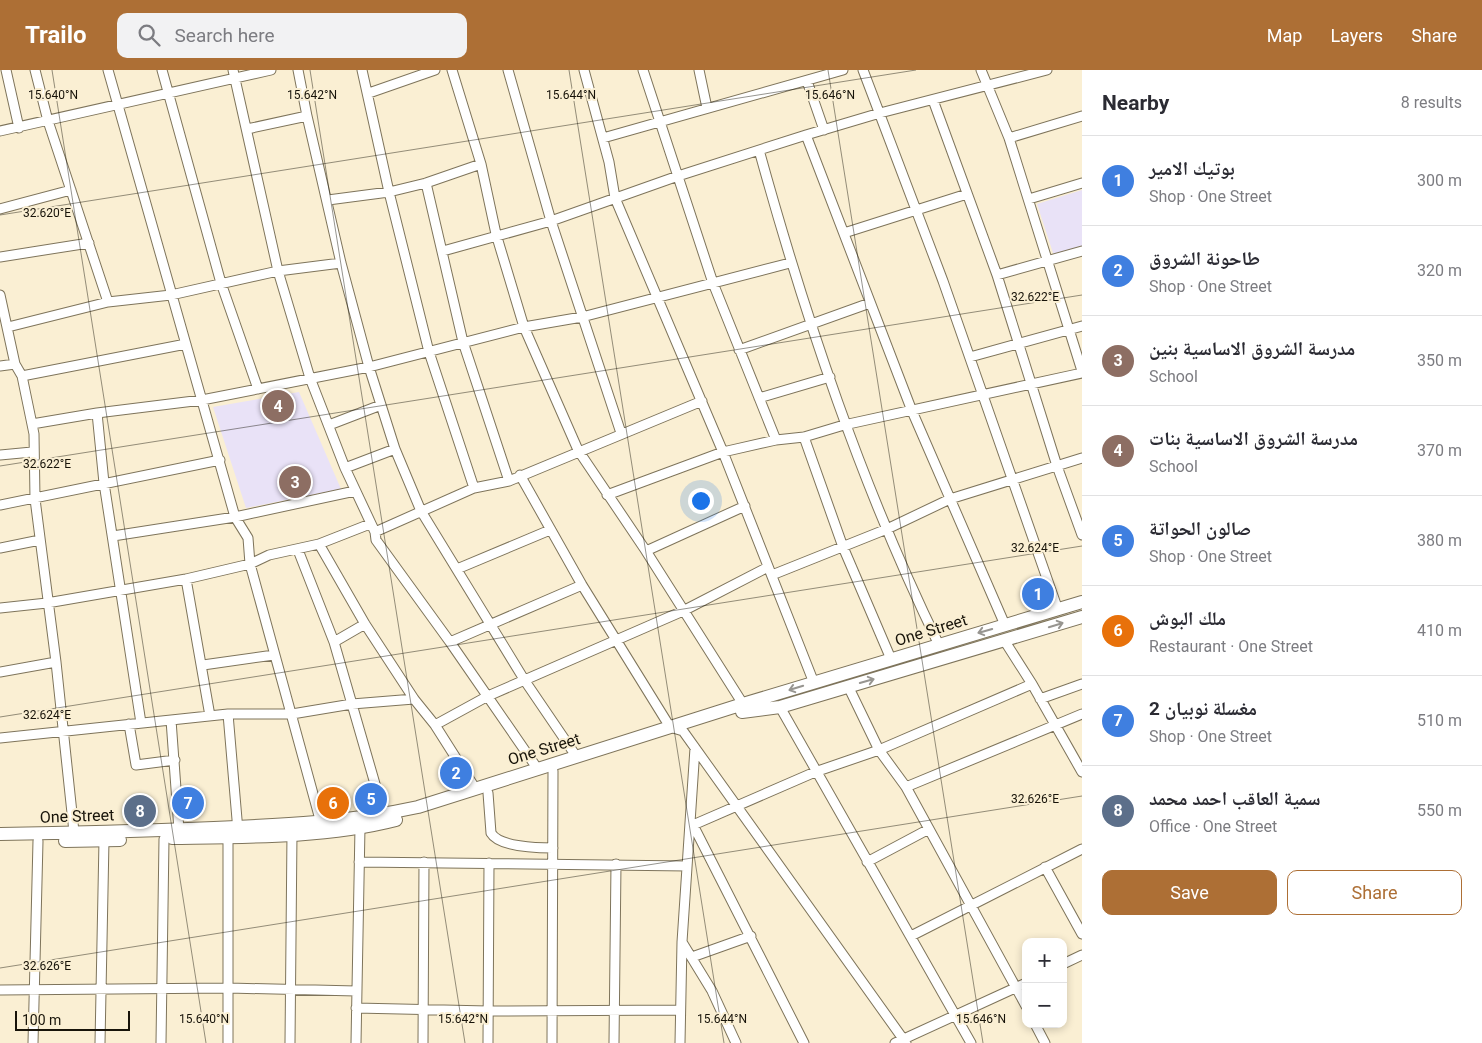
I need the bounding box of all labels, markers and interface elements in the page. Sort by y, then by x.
search box [117,13,467,58]
text: Trailo [25,21,87,49]
icon: search [135,21,163,49]
text: Search here [175,24,275,47]
text: Map [1267,25,1302,46]
text: Layers [1330,25,1383,46]
text: Share [1411,25,1457,46]
text: 15.640°N [28,88,78,102]
text: 15.642°N [287,88,337,102]
text: 15.644°N [546,88,596,102]
text: 15.646°N [805,88,855,102]
text: Nearby [1102,91,1169,115]
text: 8 results [1401,93,1462,112]
text: بوتيك الامير [1149,157,1235,180]
text: 1 [1113,171,1123,190]
text: 300 m [1417,171,1462,190]
text: Shop · One Street [1149,187,1272,206]
text: 32.620°E [23,206,71,220]
text: طاحونة الشروق [1149,247,1260,270]
text: 2 [1113,261,1123,280]
text: 320 m [1417,261,1462,280]
text: Shop · One Street [1149,277,1272,296]
text: 32.622°E [1011,290,1059,304]
text: مدرسة الشروق الاساسية بنين [1149,337,1355,360]
text: 3 [1113,351,1123,370]
text: 350 m [1417,351,1462,370]
text: School [1149,367,1198,386]
pin: 4 [262,387,294,425]
text: مدرسة الشروق الاساسية بنات [1149,427,1358,450]
text: 4 [1113,441,1123,460]
text: 370 m [1417,441,1462,460]
text: 32.622°E [23,457,71,471]
text: School [1149,457,1198,476]
pin: 3 [279,463,311,501]
your location [688,488,714,514]
text: صالون الحواتة [1149,517,1251,540]
text: 5 [1113,531,1123,550]
text: 380 m [1417,531,1462,550]
text: 32.624°E [1011,541,1059,555]
text: Shop · One Street [1149,547,1272,566]
pin: 1 [1022,575,1054,613]
text: ملك البوش [1149,607,1226,630]
street label: One Street [893,610,969,650]
one-way arrow [1048,619,1064,629]
text: 6 [1113,621,1123,640]
text: 410 m [1417,621,1462,640]
one-way arrow [977,627,993,636]
text: Restaurant · One Street [1149,637,1313,656]
one-way arrow [858,675,874,685]
one-way arrow [788,684,804,694]
text: مغسلة نوبيان 2 [1149,697,1257,720]
text: 32.624°E [23,708,71,722]
text: 7 [1113,711,1123,730]
text: 510 m [1417,711,1462,730]
text: Shop · One Street [1149,727,1272,746]
street label: One Street [506,729,582,769]
pin: 2 [440,754,472,792]
pin: 5 [355,780,387,818]
pin: 7 [172,784,204,822]
pin: 6 [317,784,349,822]
text: سمية العاقب احمد محمد [1149,787,1320,810]
pin: 8 [124,792,156,830]
text: 32.626°E [1011,792,1059,806]
text: 8 [1113,801,1123,820]
text: 550 m [1417,801,1462,820]
street label: One Street [39,805,115,827]
text: Office · One Street [1149,817,1277,836]
button: Save [1102,870,1277,915]
button: Share [1287,870,1462,915]
map controls [1022,938,1067,1028]
button: + [1022,938,1067,983]
text: 32.626°E [23,959,71,973]
button: − [1022,983,1067,1028]
scale bar [15,1008,130,1031]
text: 100 m [22,1012,61,1028]
text: 15.640°N [179,1012,229,1026]
text: 15.642°N [438,1012,488,1026]
text: 15.644°N [697,1012,747,1026]
text: 15.646°N [956,1012,1006,1026]

